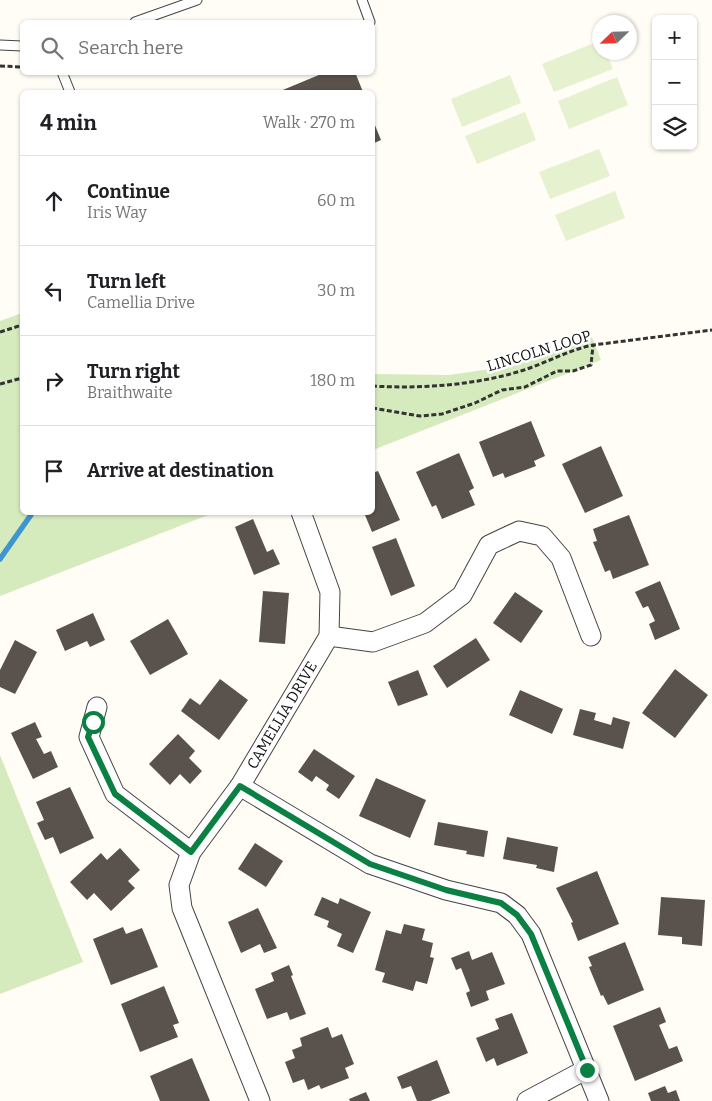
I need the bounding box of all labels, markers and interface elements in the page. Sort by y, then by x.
north arrow [592,15,637,60]
map controls [652,15,697,150]
button: + [652,15,697,60]
search box [20,20,375,75]
icon: search [38,34,66,62]
text: Search here [78,36,183,59]
button: − [652,60,697,105]
button: layers [652,105,697,150]
text: 4 min [40,110,97,136]
text: Walk · 270 m [263,113,355,132]
text: Continue [87,180,170,203]
icon: ahead [40,187,68,215]
text: 60 m [317,191,355,210]
text: Iris Way [87,203,147,222]
text: Turn left [87,270,166,293]
icon: left [40,277,68,305]
text: 30 m [317,281,355,300]
text: Camellia Drive [87,293,195,312]
street label: LINCOLN LOOP [485,327,593,375]
text: Turn right [87,360,180,383]
icon: right [40,367,68,395]
text: 180 m [310,371,355,390]
text: Braithwaite [87,383,173,402]
icon: arrive [40,457,68,485]
text: Arrive at destination [87,459,274,482]
street label: CAMELLIA DRIVE [243,658,321,772]
route start [82,711,105,734]
route end [576,1059,599,1082]

